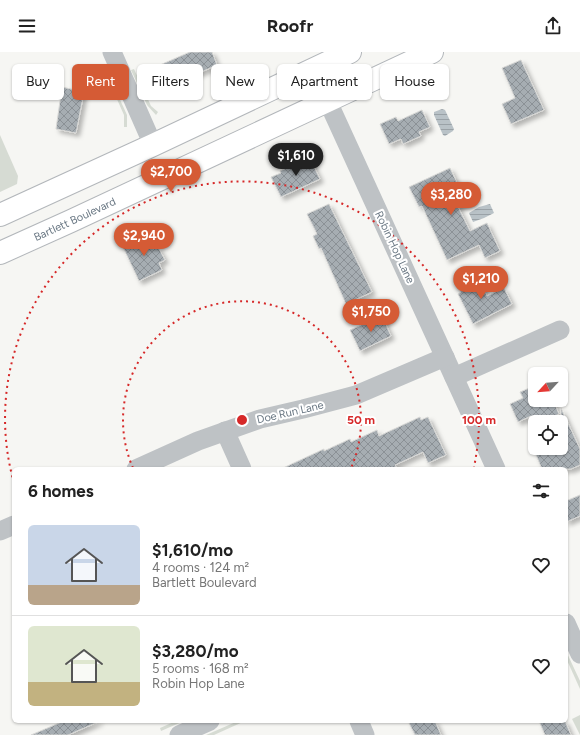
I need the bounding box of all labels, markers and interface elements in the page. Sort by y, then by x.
icon: menu [16,15,38,37]
text: Roofr [267,15,313,37]
icon: share [542,15,564,37]
chip: Buy [12,64,64,100]
chip: Rent [72,64,129,100]
chip: Filters [137,64,203,100]
chip: New [211,64,269,100]
chip: Apartment [277,64,372,100]
chip: House [380,64,449,100]
pin: $1,610 [263,143,329,177]
text: $1,610 [277,148,315,163]
pin: $2,700 [138,159,204,193]
text: $2,700 [150,164,192,179]
pin: $3,280 [418,182,484,216]
text: $3,280 [430,187,472,202]
street label: Bartlett Boulevard [32,195,118,244]
street label: Robin Hop Lane [372,209,417,286]
pin: $2,940 [111,223,177,257]
text: $2,940 [123,228,165,243]
pin: $1,210 [448,266,514,300]
text: $1,210 [462,271,500,286]
pin: $1,750 [338,299,404,333]
text: $1,750 [351,304,391,319]
north arrow [528,367,568,407]
map controls [528,367,568,455]
street label: Doe Run Lane [256,399,325,426]
centre of rings [235,413,249,427]
text: 50 m [347,413,375,427]
text: 100 m [462,413,496,427]
button: locate [528,415,568,455]
icon: filters [530,480,552,502]
text: 6 homes [28,481,94,501]
text: $1,610/mo [152,540,233,560]
icon: home [60,541,108,589]
icon: heart [530,554,552,576]
text: 4 rooms · 124 m² [152,560,249,575]
text: Bartlett Boulevard [152,575,257,590]
text: $3,280/mo [152,641,239,661]
icon: home [60,642,108,690]
icon: heart [530,655,552,677]
text: 5 rooms · 168 m² [152,661,249,676]
text: Robin Hop Lane [152,676,245,691]

